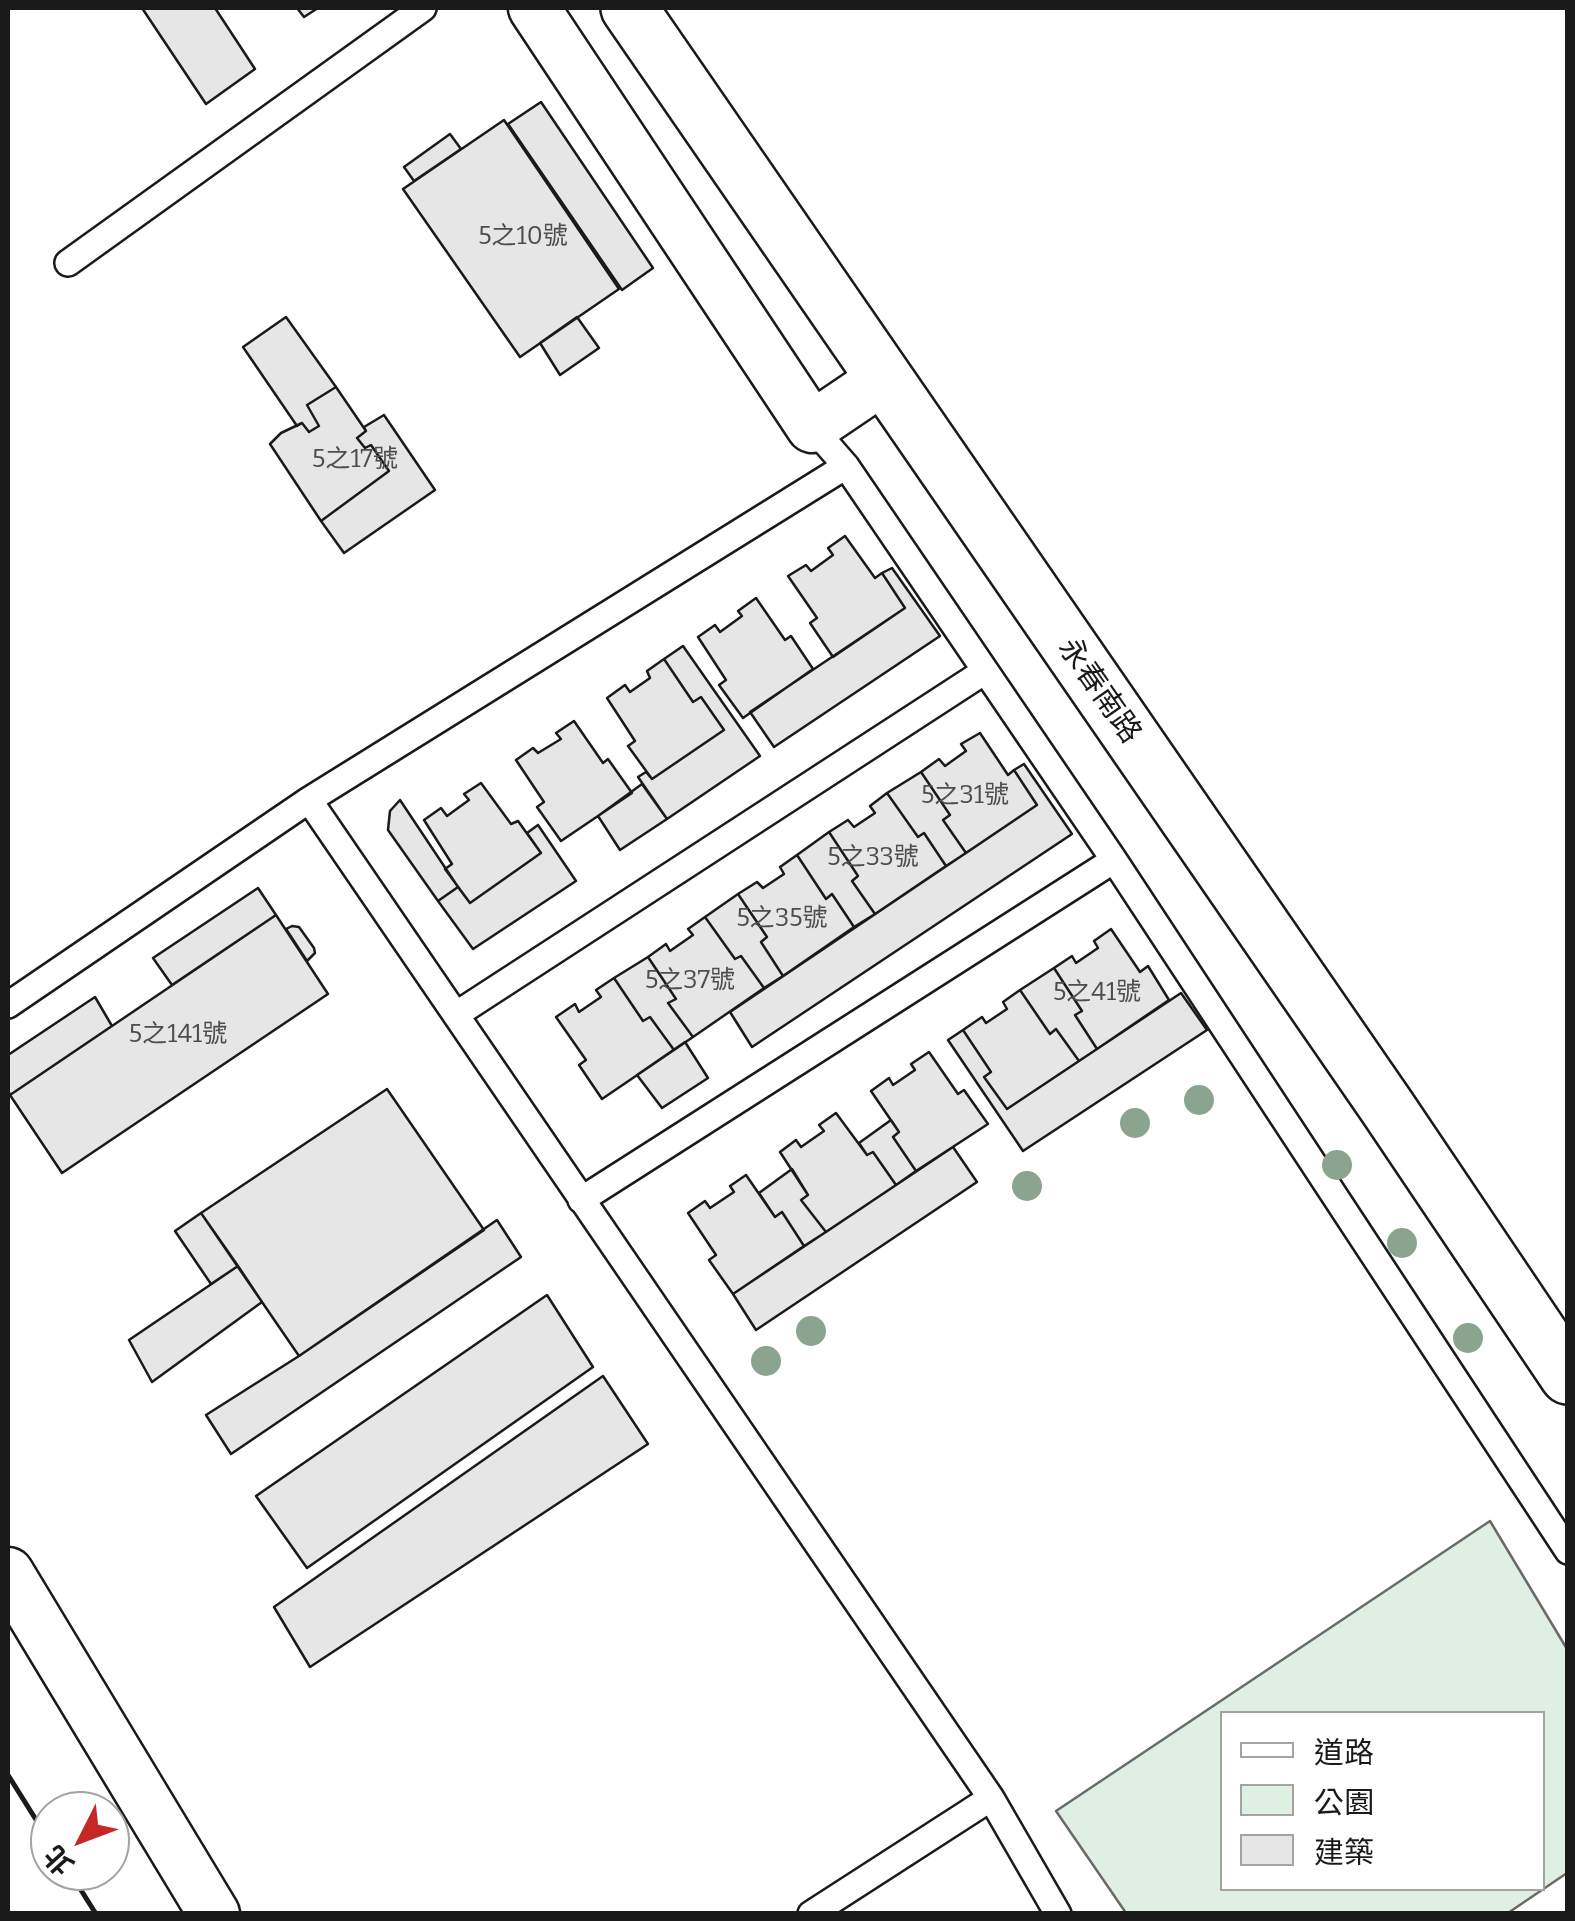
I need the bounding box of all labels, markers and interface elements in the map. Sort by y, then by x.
house number: 5之10號 [478,222,568,252]
house number: 5之17號 [312,445,398,475]
street label: 永春南路 [1050,632,1148,750]
house number: 5之31號 [921,781,1009,811]
house number: 5之33號 [827,843,919,873]
house number: 5之35號 [737,904,827,934]
house number: 5之37號 [645,966,735,996]
house number: 5之41號 [1053,978,1141,1008]
house number: 5之141號 [129,1020,227,1050]
legend [1220,1711,1545,1891]
text: 道路 [1314,1735,1374,1771]
text: 公園 [1314,1785,1374,1821]
north arrow [30,1791,130,1891]
text: 建築 [1314,1835,1374,1871]
text: 北 [37,1839,80,1882]

